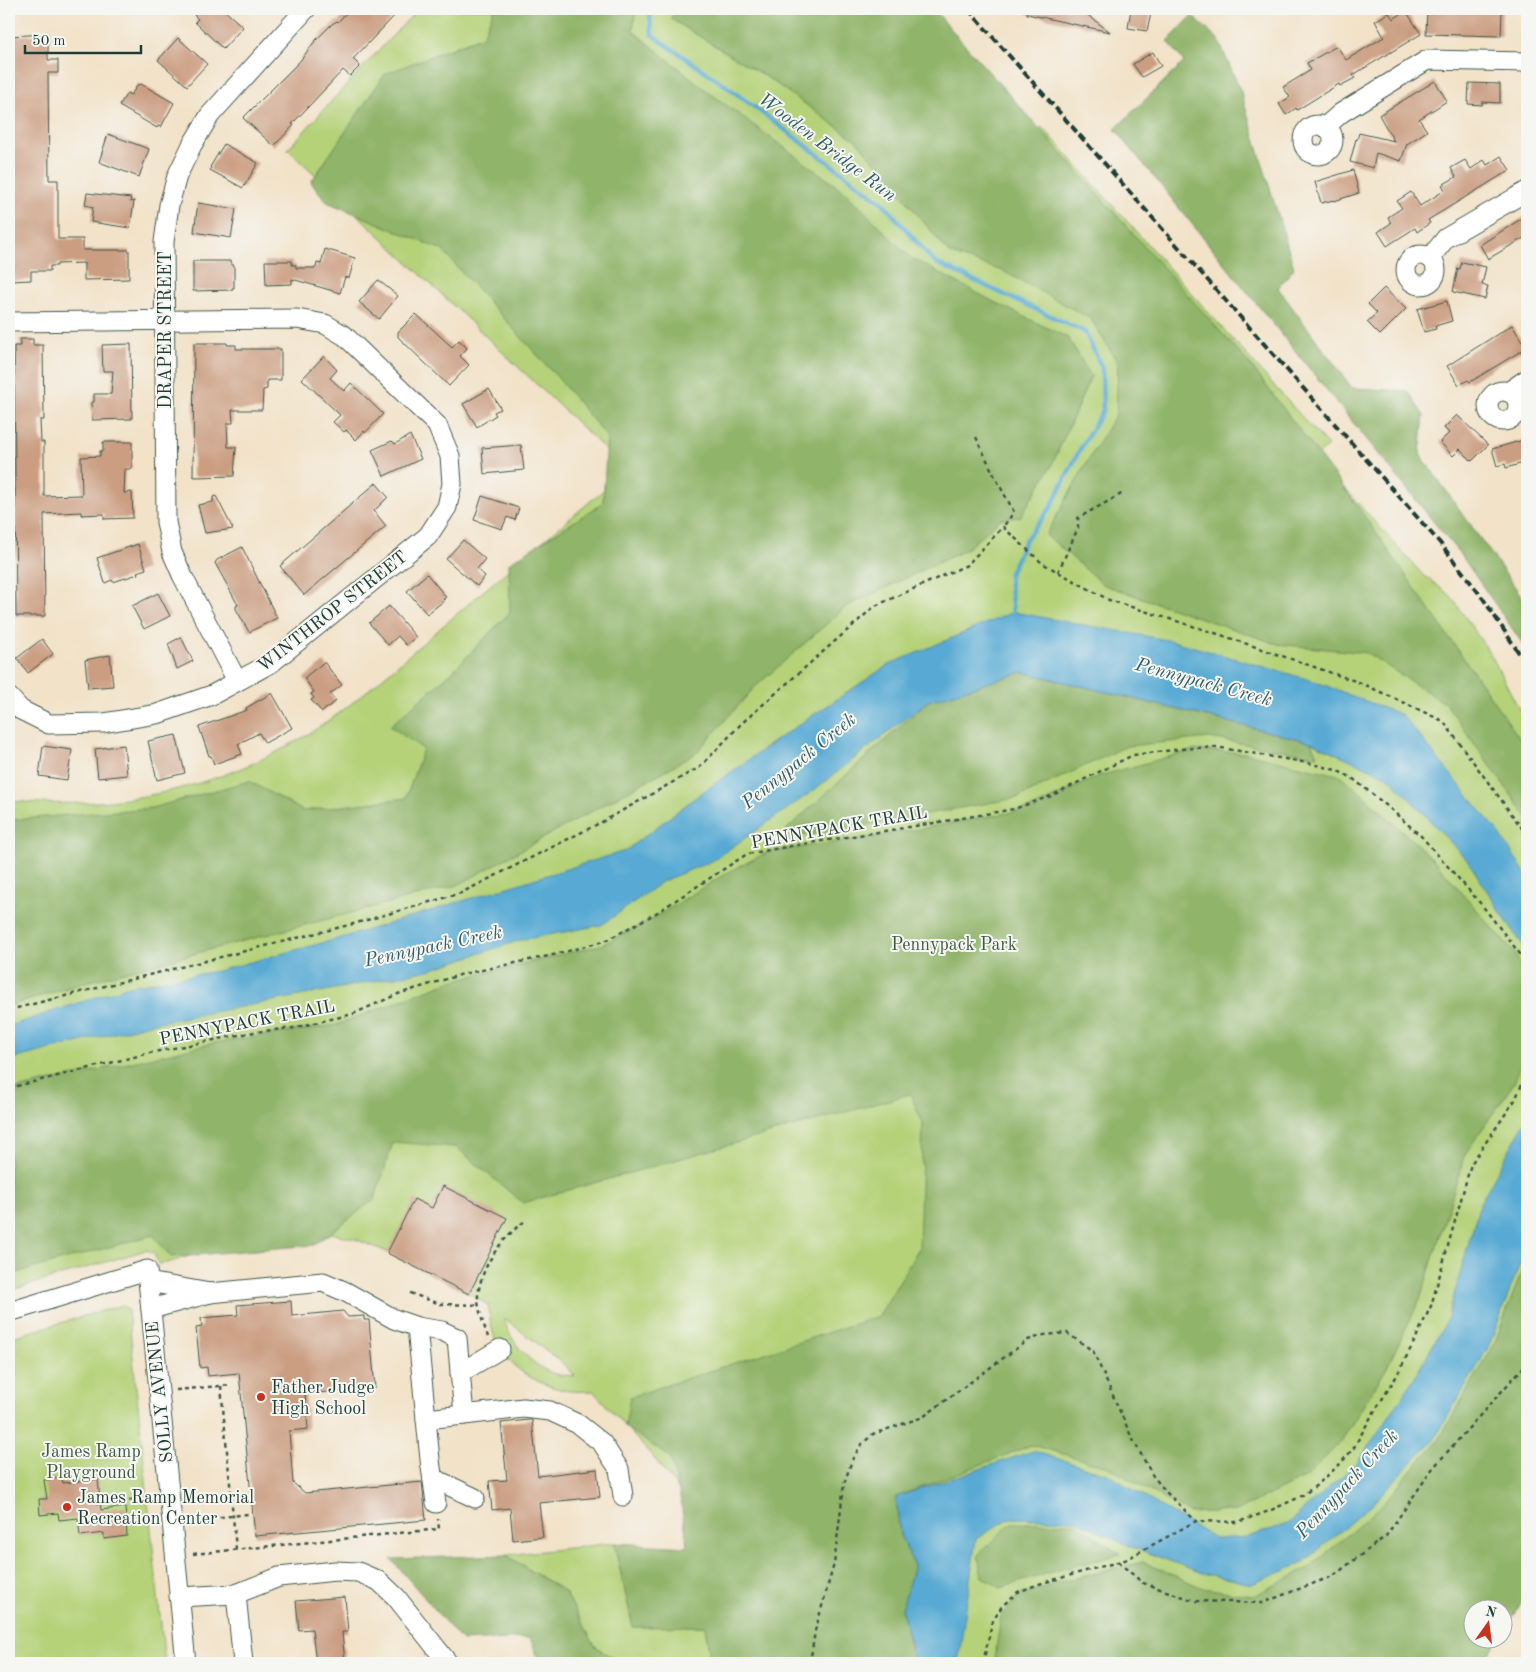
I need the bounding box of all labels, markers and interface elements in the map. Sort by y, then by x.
scale bar [25,22,141,54]
text: 50 m [32,34,66,49]
water label: Wooden Bridge Run [754,90,899,206]
street label: DRAPER STREET [157,251,175,409]
street label: WINTHROP STREET [254,548,411,676]
water label: Pennypack Creek [1132,656,1274,711]
water label: Pennypack Creek [738,710,860,814]
street label: PENNYPACK TRAIL [750,804,929,852]
water label: Pennypack Creek [362,924,504,972]
park label: Pennypack Park [891,936,1017,954]
street label: PENNYPACK TRAIL [158,997,337,1049]
street label: SOLLY AVENUE [144,1320,176,1464]
place label: Father Judge High School [271,1379,374,1418]
marker: Father Judge High School [255,1391,267,1403]
water label: Pennypack Creek [1292,1427,1403,1543]
park label: James Ramp Playground [41,1443,141,1482]
place label: James Ramp Memorial Recreation Center [77,1489,254,1528]
marker: James Ramp Memorial Recreation Center [61,1501,73,1513]
north arrow [1464,1600,1514,1650]
text: N [1484,1604,1498,1621]

